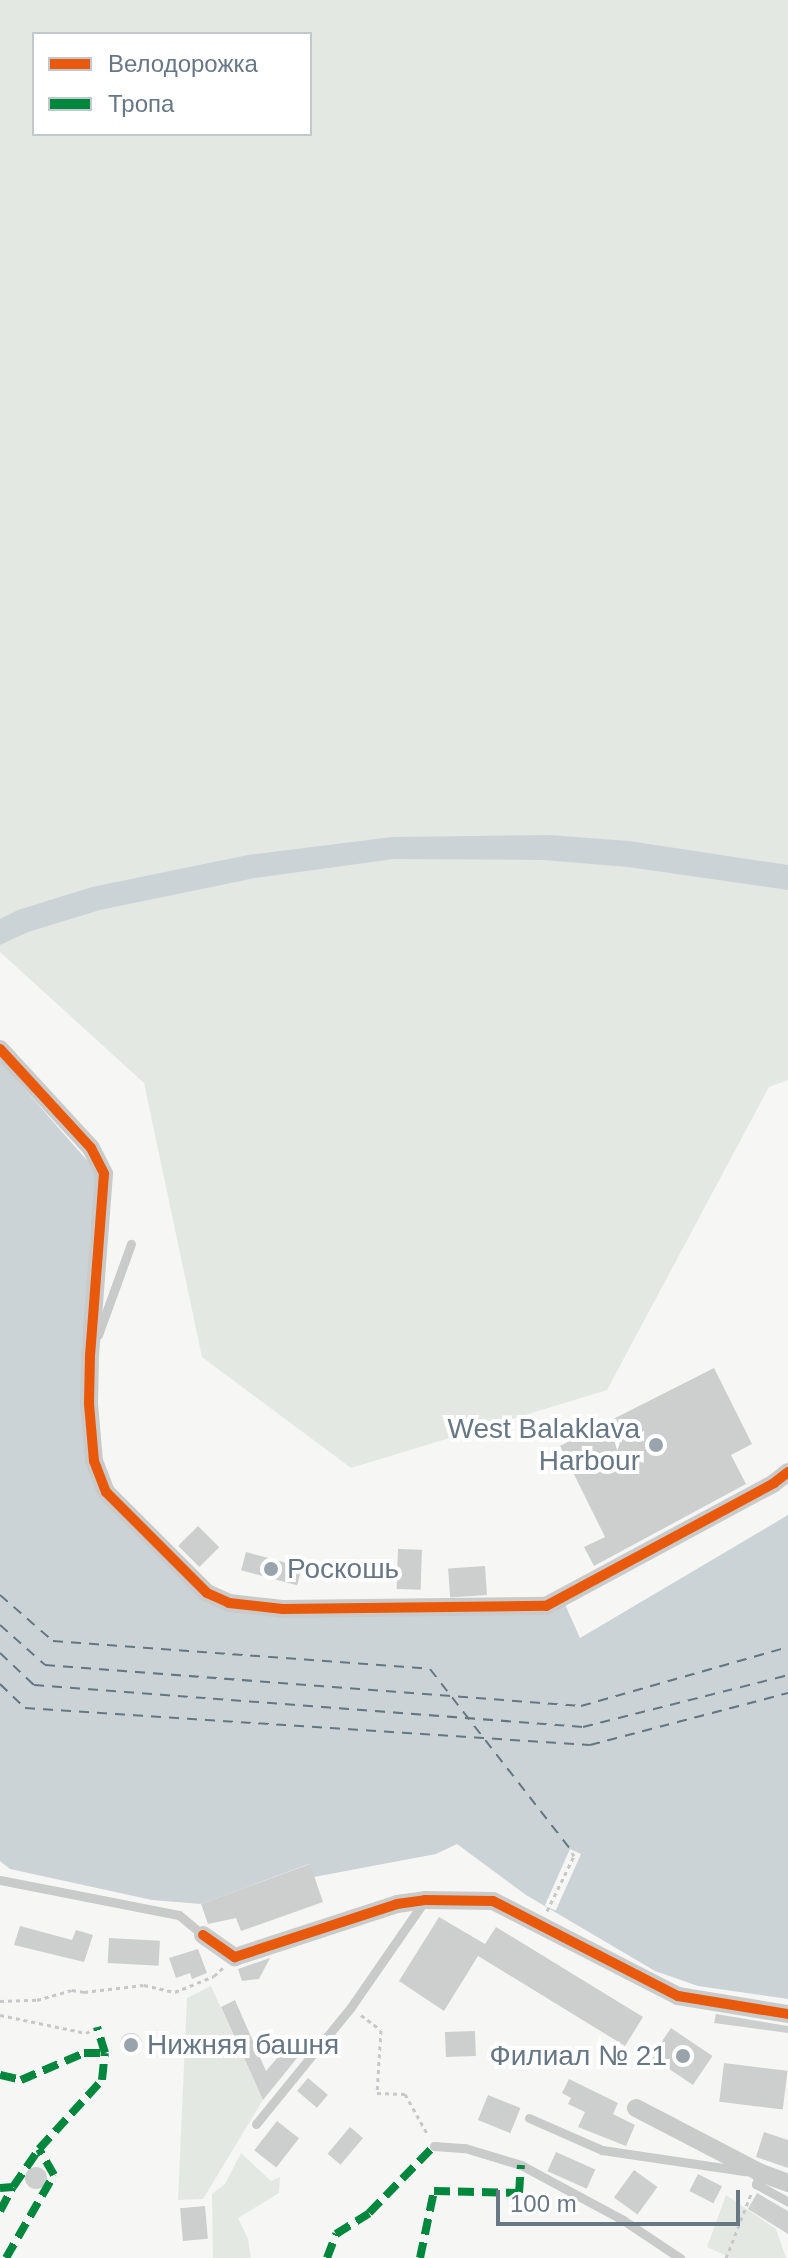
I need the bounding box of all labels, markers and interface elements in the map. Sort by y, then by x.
legend [32,32,312,136]
text: Велодорожка [108,50,258,77]
text: Тропа [108,90,174,117]
place label: West Balaklava Harbour [448,1412,640,1478]
marker: West Balaklava Harbour [647,1436,665,1454]
place label: Роскошь [287,1552,399,1586]
marker: Роскошь [262,1560,280,1578]
place label: Нижняя башня [147,2028,339,2062]
marker: Нижняя башня [122,2036,140,2054]
place label: Филиал № 21 [489,2039,667,2073]
marker: Филиал № 21 [674,2047,692,2065]
scale bar [500,2174,744,2224]
text: 100 m [510,2190,577,2217]

